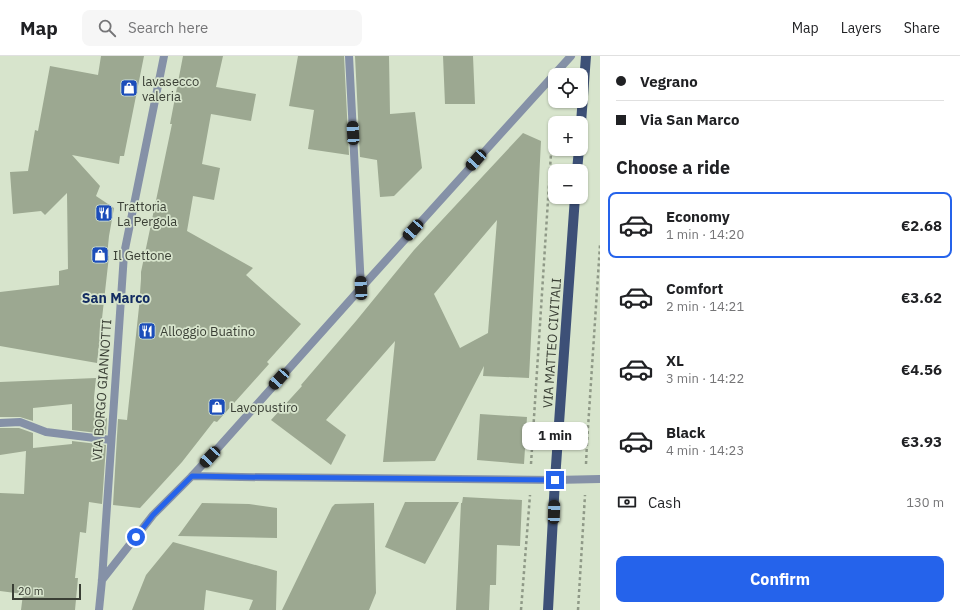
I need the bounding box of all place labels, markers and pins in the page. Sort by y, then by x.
place label: lavasecco valeria [142,73,199,105]
shop icon: lavasecco valeria [119,78,139,98]
place label: Trattoria La Pergola [117,198,177,230]
restaurant icon: Trattoria La Pergola [94,203,114,223]
shop icon: Il Gettone [90,245,110,265]
place label: Il Gettone [113,247,172,264]
restaurant icon: Alloggio Buatino [137,321,157,341]
place label: Alloggio Buatino [160,323,255,340]
shop icon: Lavopustiro [207,397,227,417]
place label: Lavopustiro [230,399,298,416]

